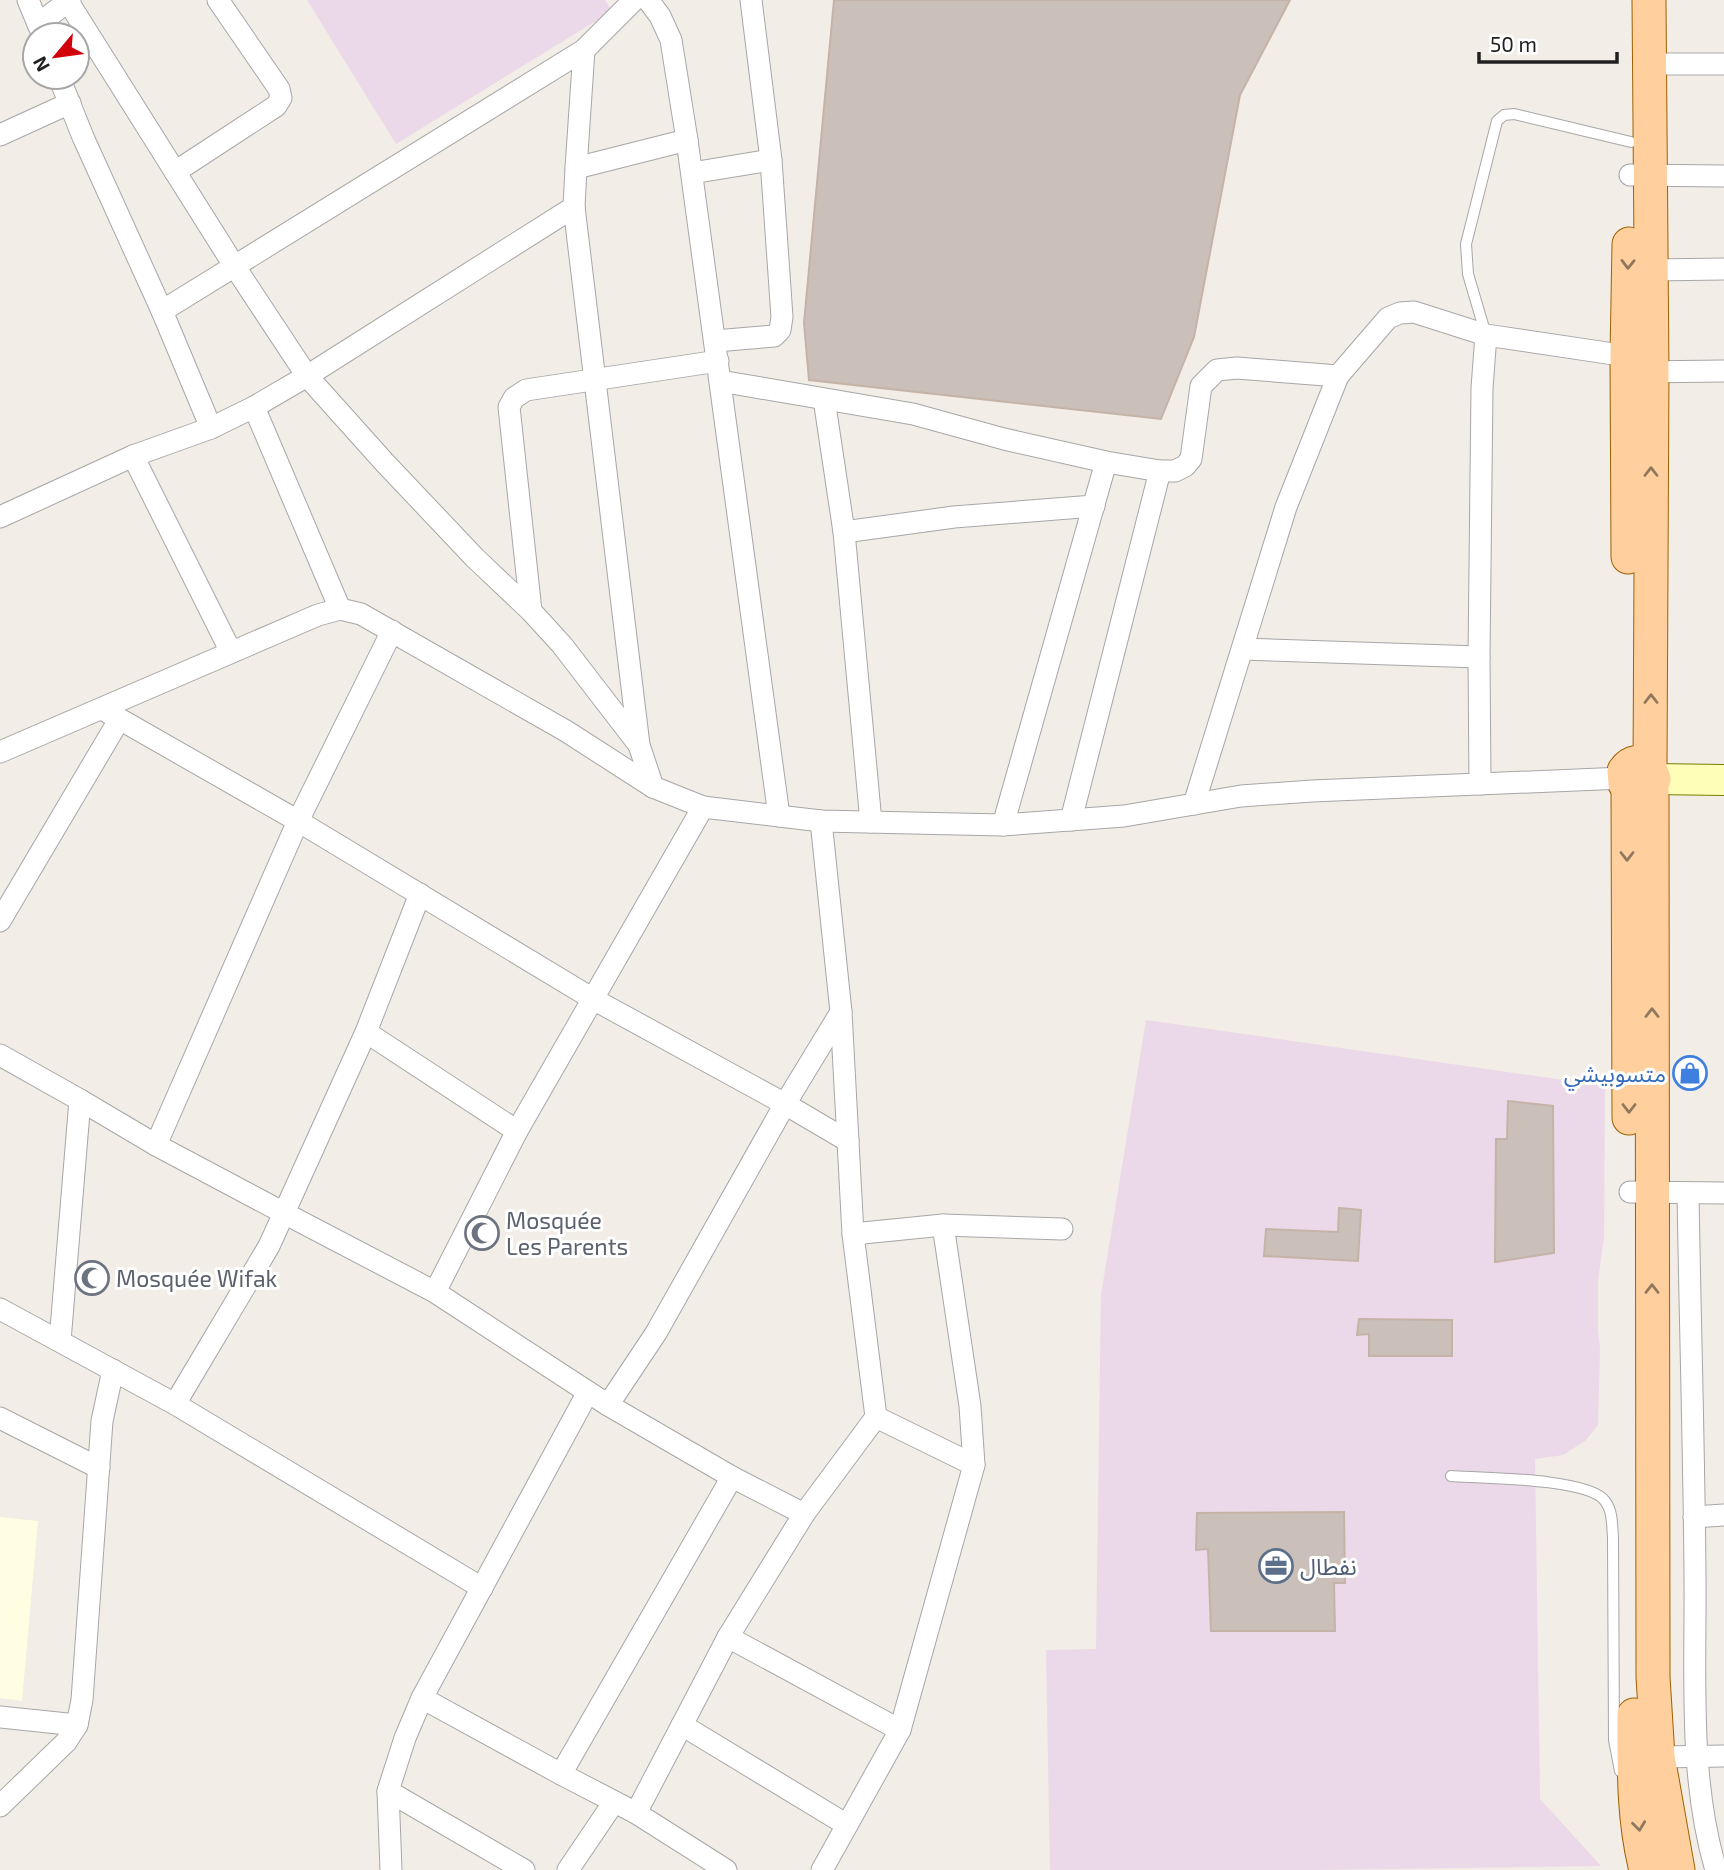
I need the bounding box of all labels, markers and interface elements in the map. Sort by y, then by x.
north arrow [21,21,91,91]
scale bar [1479,21,1617,65]
text: 50 m [1490,31,1537,56]
text: N [27,53,54,76]
one-way arrow [1621,259,1636,270]
one-way arrow [1643,466,1659,477]
one-way arrow [1643,694,1659,704]
one-way arrow [1619,852,1635,862]
one-way arrow [1644,1007,1660,1018]
shop icon: متسوبيشي [1671,1054,1709,1092]
place label: متسوبيشي [1564,1059,1666,1091]
one-way arrow [1621,1104,1637,1114]
place label: Mosquée Les Parents [506,1206,628,1260]
mosque icon: Mosquée Les Parents [463,1214,501,1252]
mosque icon: Mosquée Wifak [73,1259,111,1297]
place label: Mosquée Wifak [116,1264,278,1292]
one-way arrow [1644,1284,1660,1294]
office icon: نفطال [1257,1547,1295,1585]
place label: نفطال [1300,1552,1357,1581]
one-way arrow [1631,1820,1646,1831]

